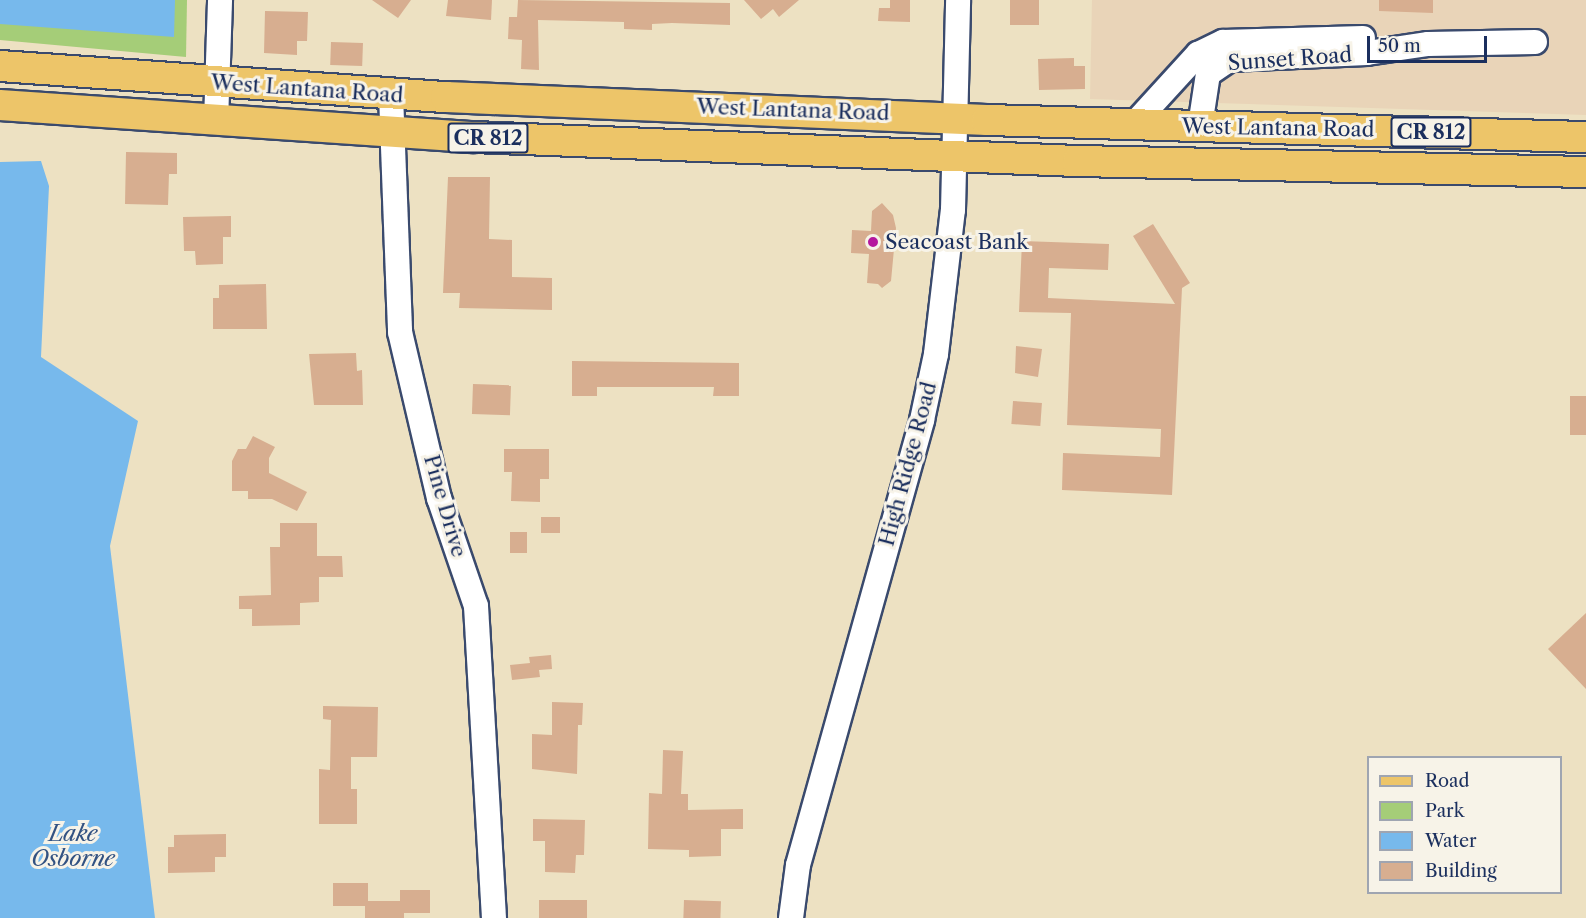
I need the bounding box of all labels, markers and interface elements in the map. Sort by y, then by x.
scale bar [1370,24,1490,62]
text: 50 m [1378,35,1421,57]
street label: Sunset Road [1227,42,1353,76]
street label: West Lantana Road [210,70,404,108]
street label: West Lantana Road [696,94,890,126]
street label: West Lantana Road [1181,114,1375,142]
road number: CR 812 [1389,115,1473,149]
road number: CR 812 [446,121,530,155]
place label: Seacoast Bank [885,229,1028,255]
marker: Seacoast Bank [866,235,880,249]
street label: High Ridge Road [874,379,942,549]
street label: Pine Drive [418,452,472,560]
legend [1367,756,1562,894]
text: Road [1425,770,1470,792]
text: Park [1425,800,1464,822]
water label: Lake Osborne [31,820,115,872]
text: Water [1425,830,1477,852]
text: Building [1425,860,1497,882]

